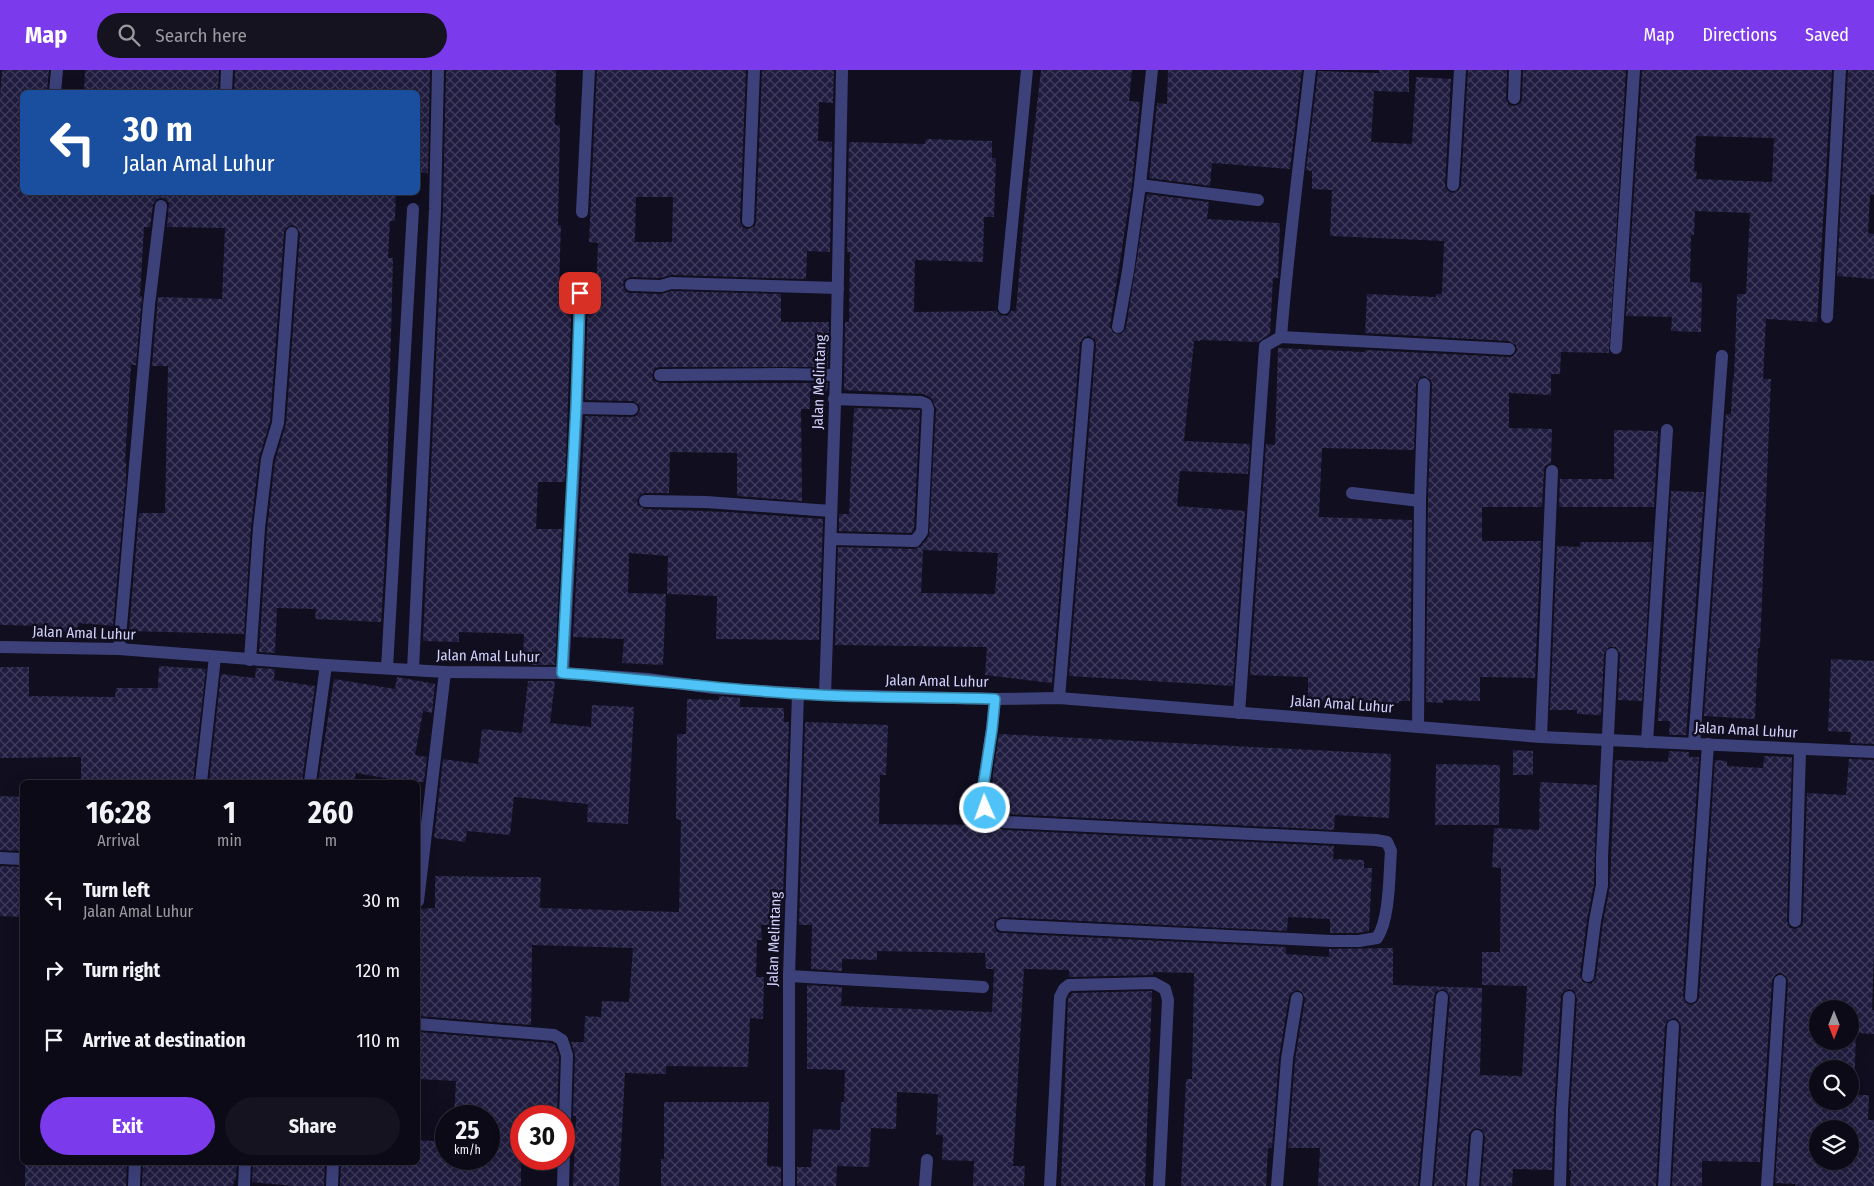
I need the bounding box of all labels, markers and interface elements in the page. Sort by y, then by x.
search box [97,13,447,58]
text: Map [25,21,67,49]
icon: search [115,21,143,49]
text: Search here [155,24,247,47]
text: Map [1643,24,1675,46]
text: Directions [1703,24,1777,46]
text: Saved [1805,24,1849,46]
text: 30 m [123,108,193,150]
icon: left [40,110,105,175]
text: Jalan Amal Luhur [123,150,275,177]
pin [559,272,601,314]
icon: arrive [566,279,594,307]
street label: Jalan Melintang [808,334,830,430]
street label: Jalan Amal Luhur [32,622,137,644]
street label: Jalan Amal Luhur [436,646,541,666]
street label: Jalan Amal Luhur [885,671,990,691]
street label: Jalan Amal Luhur [1290,691,1395,717]
street label: Jalan Amal Luhur [1694,718,1799,742]
position arrow [958,781,1010,833]
text: 16:28 [86,795,151,831]
text: 1 [223,795,236,831]
text: 260 [308,795,354,831]
text: Arrival [97,831,140,850]
text: min [217,831,242,850]
text: m [325,831,337,850]
text: Turn left [83,879,150,902]
icon: left [40,886,68,914]
text: 30 m [362,889,400,912]
street label: Jalan Melintang [763,891,785,987]
text: Jalan Amal Luhur [83,902,193,921]
icon: right [40,956,68,984]
text: Turn right [83,959,160,982]
text: 120 m [355,959,400,982]
north arrow [1809,1000,1859,1050]
map controls [1809,1000,1859,1170]
icon: arrive [40,1026,68,1054]
text: Arrive at destination [83,1029,246,1052]
text: 110 m [356,1029,400,1052]
button: search [1809,1060,1859,1110]
button: Exit [40,1097,215,1155]
button: Share [225,1097,400,1155]
speed limit sign: 30 [510,1105,575,1170]
text: 25 [456,1116,479,1146]
button: layers [1809,1120,1859,1170]
text: km/h [454,1143,481,1157]

